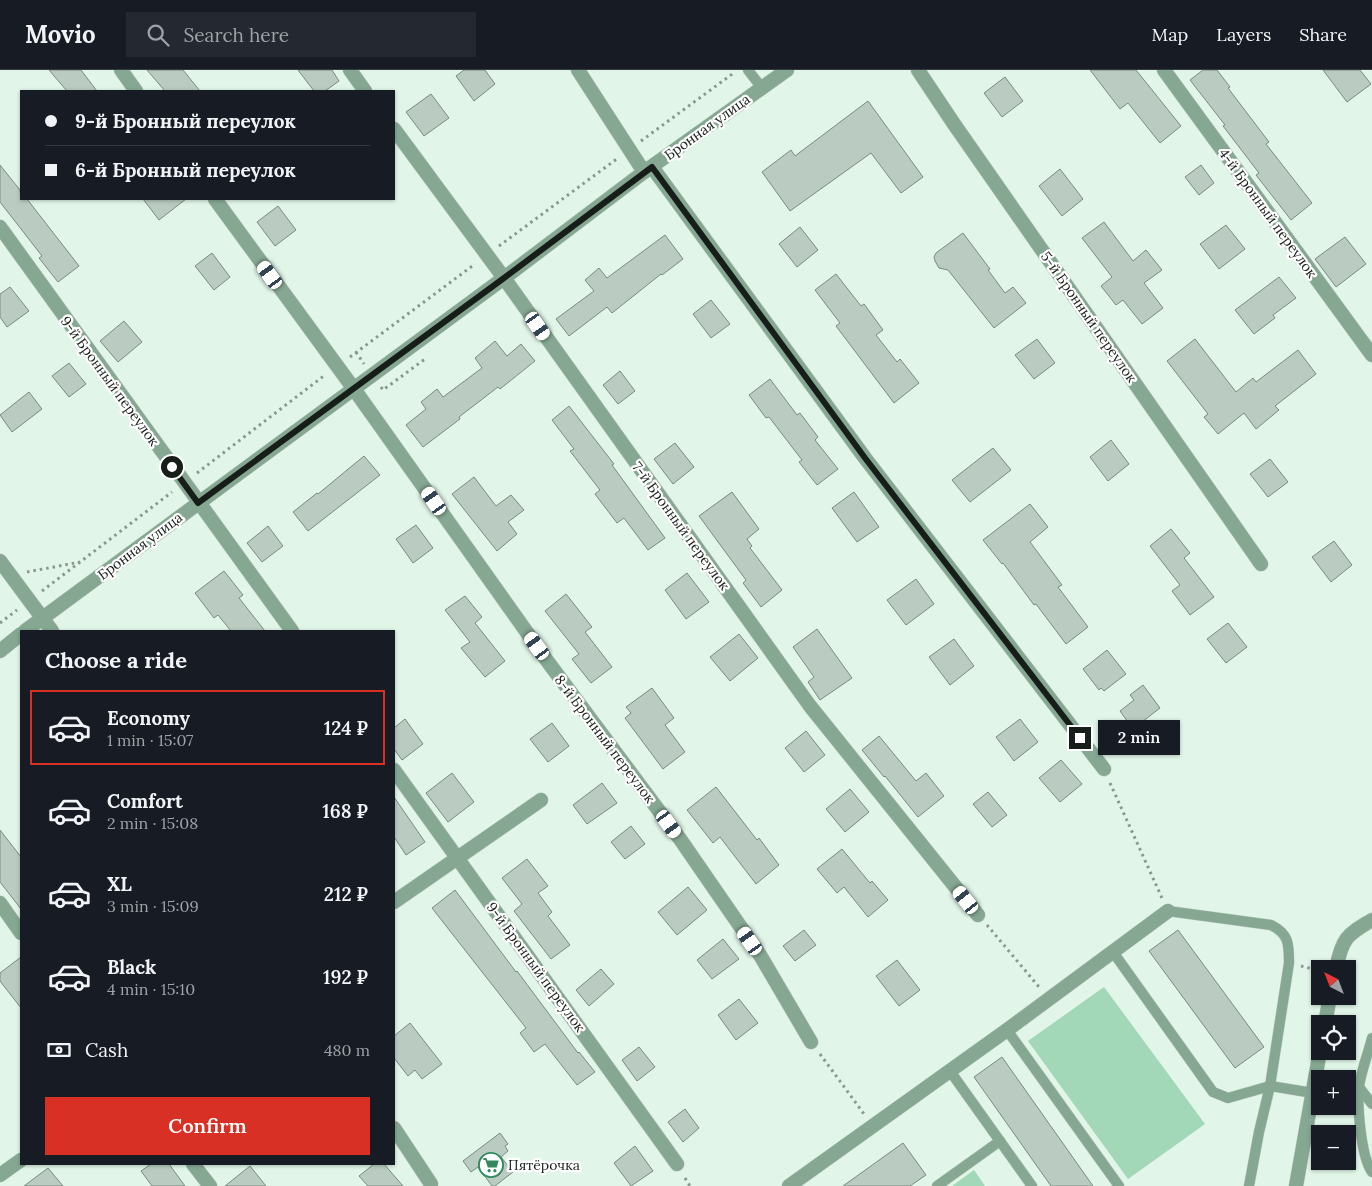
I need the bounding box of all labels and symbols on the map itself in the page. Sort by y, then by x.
street label: Бронная улица [661,90,753,164]
street label: 4-й Бронный переулок [1215,145,1321,282]
street label: 5-й Бронный переулок [1037,248,1141,386]
car [255,258,284,292]
car [523,309,552,343]
street label: 9-й Бронный переулок [57,312,164,450]
route start [161,456,183,478]
street label: 7-й Бронный переулок [628,458,734,594]
car [419,484,448,518]
street label: Бронная улица [94,508,186,584]
car [522,629,551,663]
street label: 8-й Бронный переулок [551,671,659,807]
callout: 2 min [1098,720,1180,756]
route end [1069,727,1091,749]
car [654,807,683,841]
car [950,884,981,916]
street label: 9-й Бронный переулок [483,898,590,1036]
car [735,924,764,958]
north arrow [1311,960,1356,1005]
supermarket icon: Пятёрочка [478,1152,504,1178]
place label: Пятёрочка [508,1156,580,1174]

